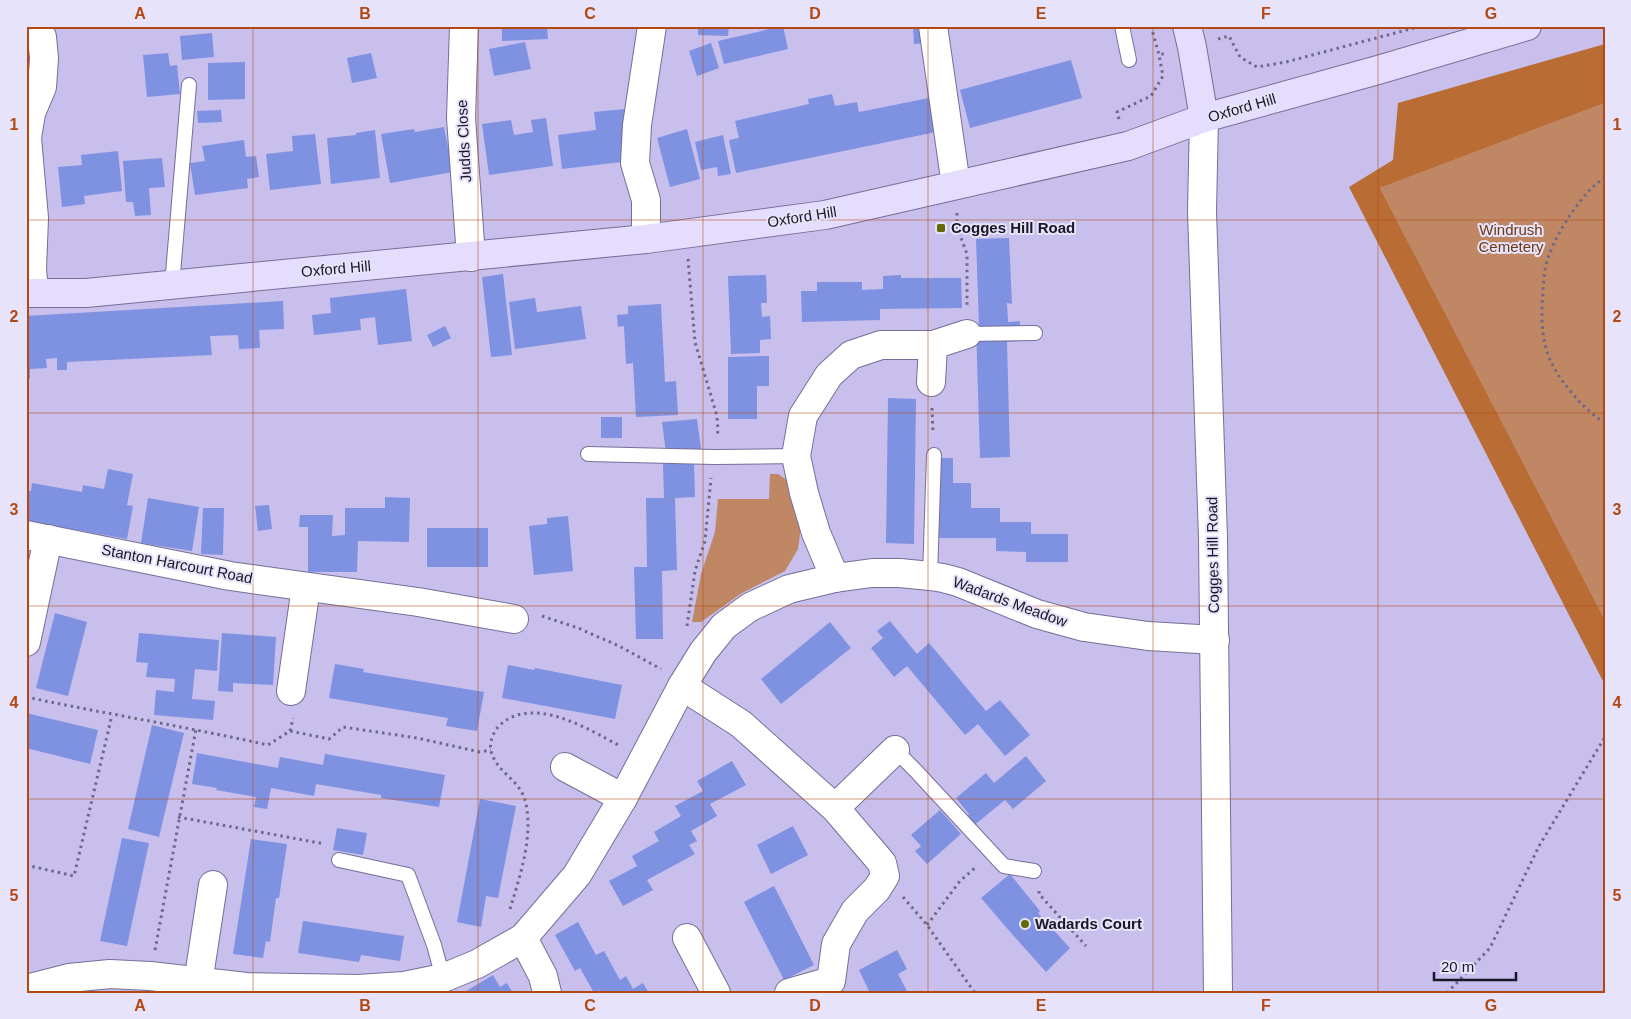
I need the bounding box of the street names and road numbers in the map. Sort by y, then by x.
street label: Oxford Hill [1206,90,1278,125]
street label: Judds Close [453,99,474,183]
street label: Oxford Hill [766,203,838,230]
street label: Oxford Hill [300,257,372,280]
street label: Cogges Hill Road [1203,497,1222,614]
street label: Stanton Harcourt Road [100,541,254,586]
street label: Wadards Meadow [951,573,1070,630]

